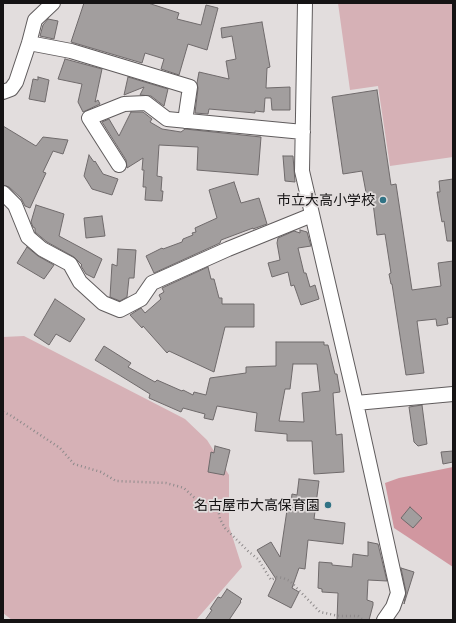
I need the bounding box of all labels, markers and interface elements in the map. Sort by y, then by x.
place label: 市立大高小学校 [277,192,375,208]
marker: 市立大高小学校 [378,195,388,205]
place label: 名古屋市大高保育園 [194,497,320,513]
marker: 名古屋市大高保育園 [323,500,333,510]

